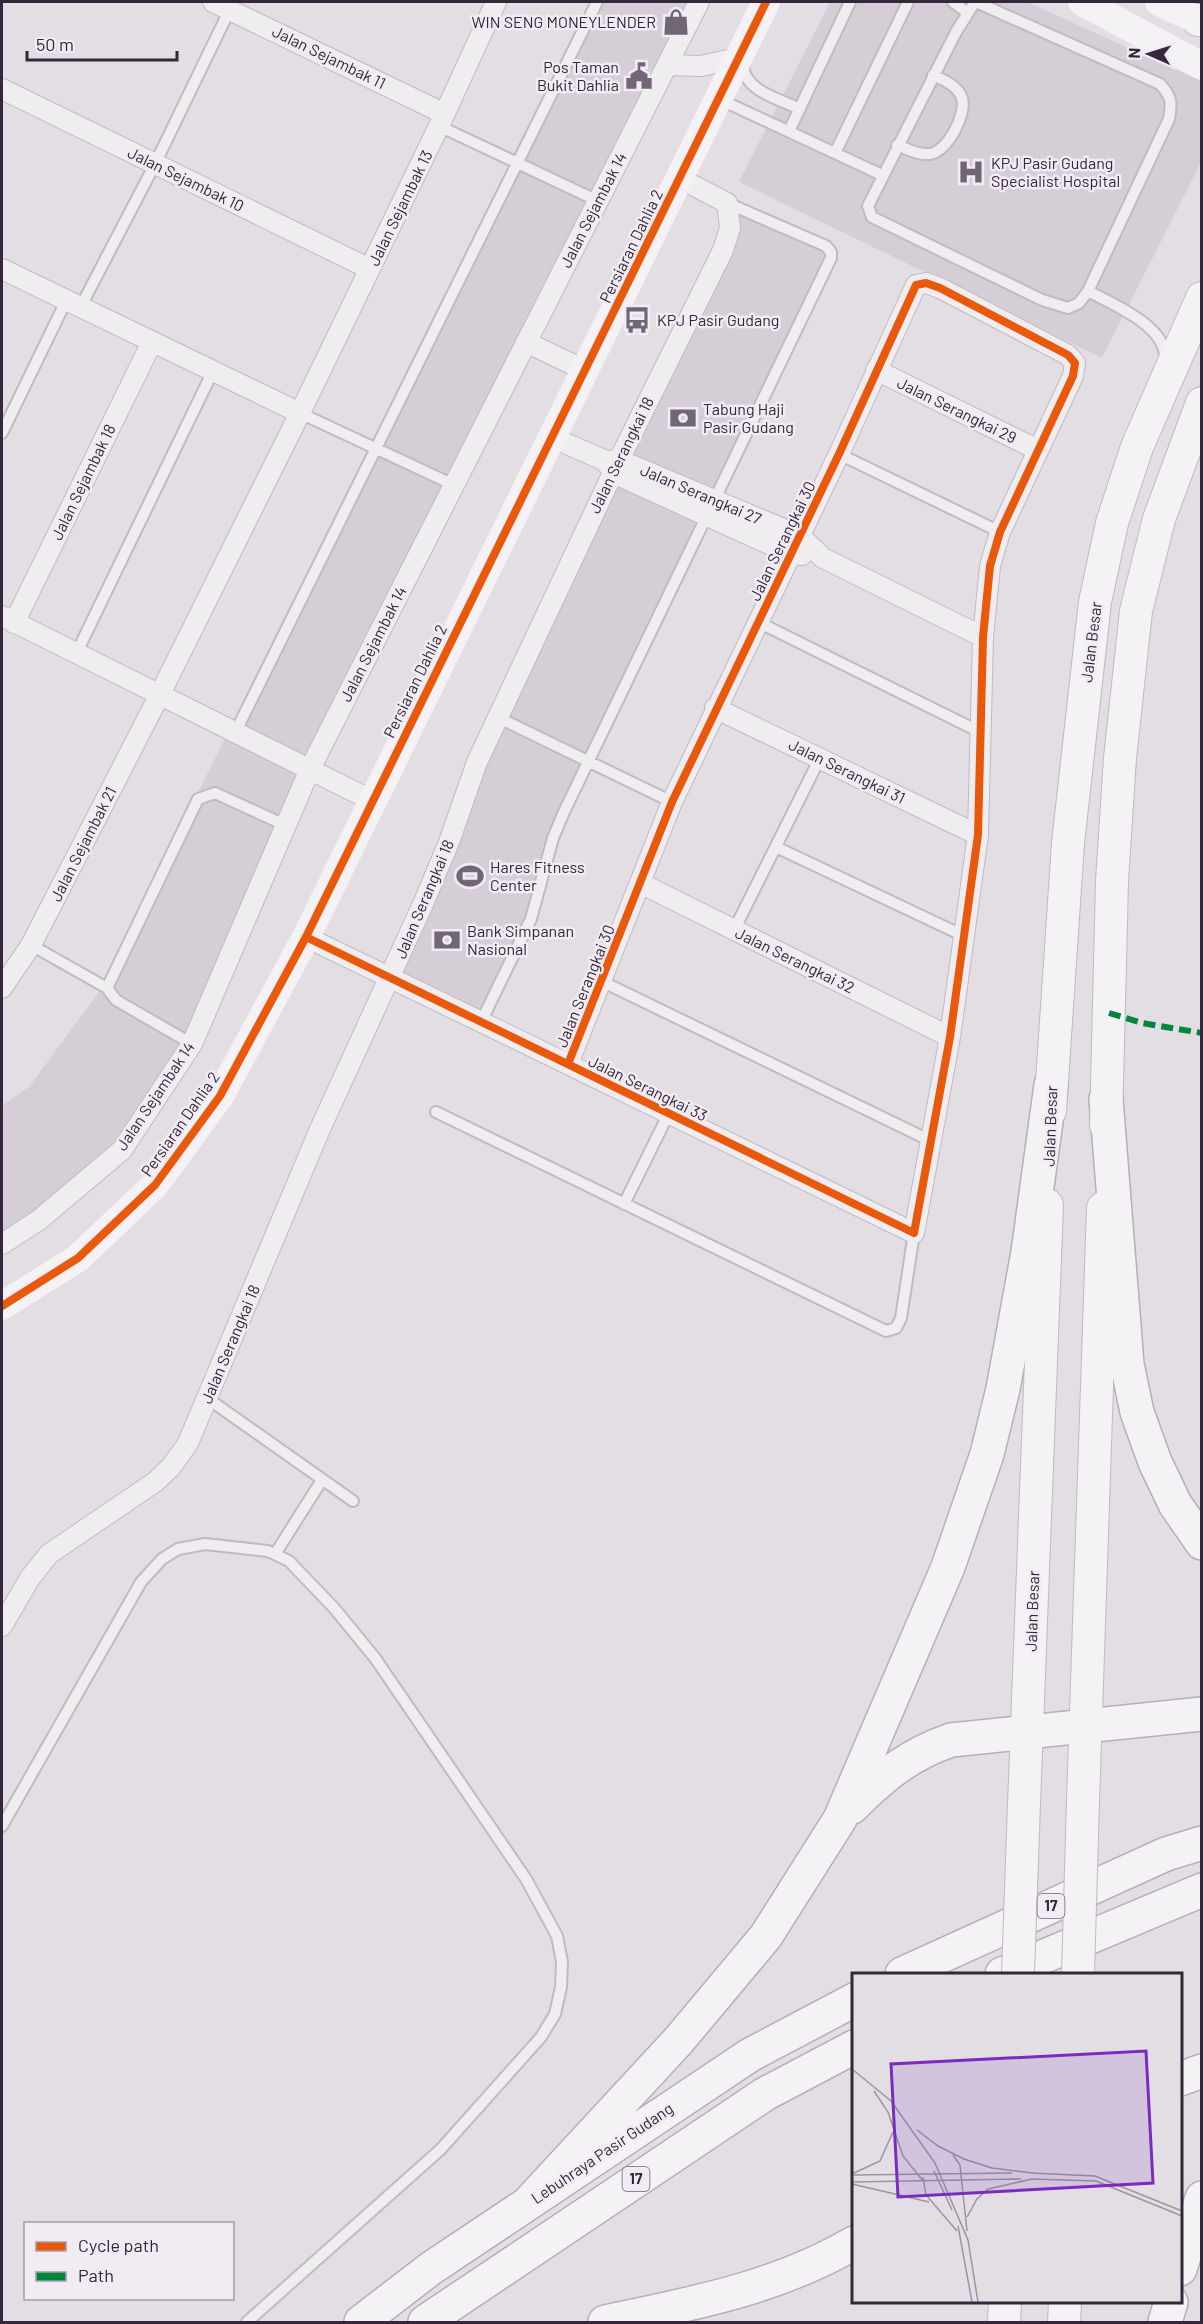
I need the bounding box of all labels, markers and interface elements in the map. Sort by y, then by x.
shop icon: WIN SENG MONEYLENDER [661,7,691,37]
place label: WIN SENG MONEYLENDER [471,12,656,31]
street label: Jalan Sejambak 11 [269,21,389,92]
scale bar [27,24,177,62]
north arrow [1119,24,1179,84]
text: 50 m [36,33,74,55]
text: N [1124,47,1143,59]
place label: Pos Taman Bukit Dahlia [537,57,619,94]
public building icon: Pos Taman Bukit Dahlia [624,61,654,91]
street label: Jalan Sejambak 10 [125,142,247,215]
street label: Jalan Sejambak 13 [363,147,436,269]
street label: Jalan Sejambak 14 [555,149,630,271]
place label: KPJ Pasir Gudang Specialist Hospital [991,153,1120,190]
hospital icon: KPJ Pasir Gudang Specialist Hospital [956,157,986,187]
street label: Persiaran Dahlia 2 [595,186,666,305]
bus stop icon: KPJ Pasir Gudang [622,305,652,335]
place label: KPJ Pasir Gudang [657,310,779,329]
street label: Jalan Serangkai 29 [894,372,1020,447]
street label: Jalan Serangkai 18 [584,393,657,516]
place label: Tabung Haji Pasir Gudang [703,399,794,436]
bank icon: Tabung Haji Pasir Gudang [668,403,698,433]
street label: Jalan Sejambak 18 [46,421,119,543]
street label: Jalan Serangkai 27 [638,459,765,528]
street label: Jalan Serangkai 30 [744,478,819,604]
street label: Jalan Sejambak 14 [335,583,410,705]
street label: Jalan Besar [1076,600,1105,683]
street label: Persiaran Dahlia 2 [379,621,450,740]
street label: Jalan Serangkai 31 [786,734,909,807]
street label: Jalan Sejambak 21 [45,783,120,904]
street label: Jalan Serangkai 18 [390,836,457,961]
place label: Hares Fitness Center [490,857,585,894]
sports icon: Hares Fitness Center [455,861,485,891]
place label: Bank Simpanan Nasional [467,921,574,958]
street label: Jalan Serangkai 30 [551,922,618,1050]
street label: Jalan Serangkai 32 [733,922,858,997]
bank icon: Bank Simpanan Nasional [432,925,462,955]
street label: Jalan Sejambak 14 [111,1038,198,1154]
street label: Jalan Serangkai 33 [586,1051,711,1125]
street label: Persiaran Dahlia 2 [136,1068,223,1180]
street label: Jalan Besar [1039,1085,1060,1167]
street label: Jalan Serangkai 18 [196,1281,263,1406]
street label: Jalan Besar [1021,1570,1042,1652]
road number: 17 [1038,1894,1064,1918]
inset map [852,1973,1182,2303]
street label: Lebuhraya Pasir Gudang [527,2098,676,2207]
road number: 17 [622,2167,650,2191]
legend [24,2222,234,2300]
text: Cycle path [78,2234,159,2256]
text: Path [78,2264,114,2286]

